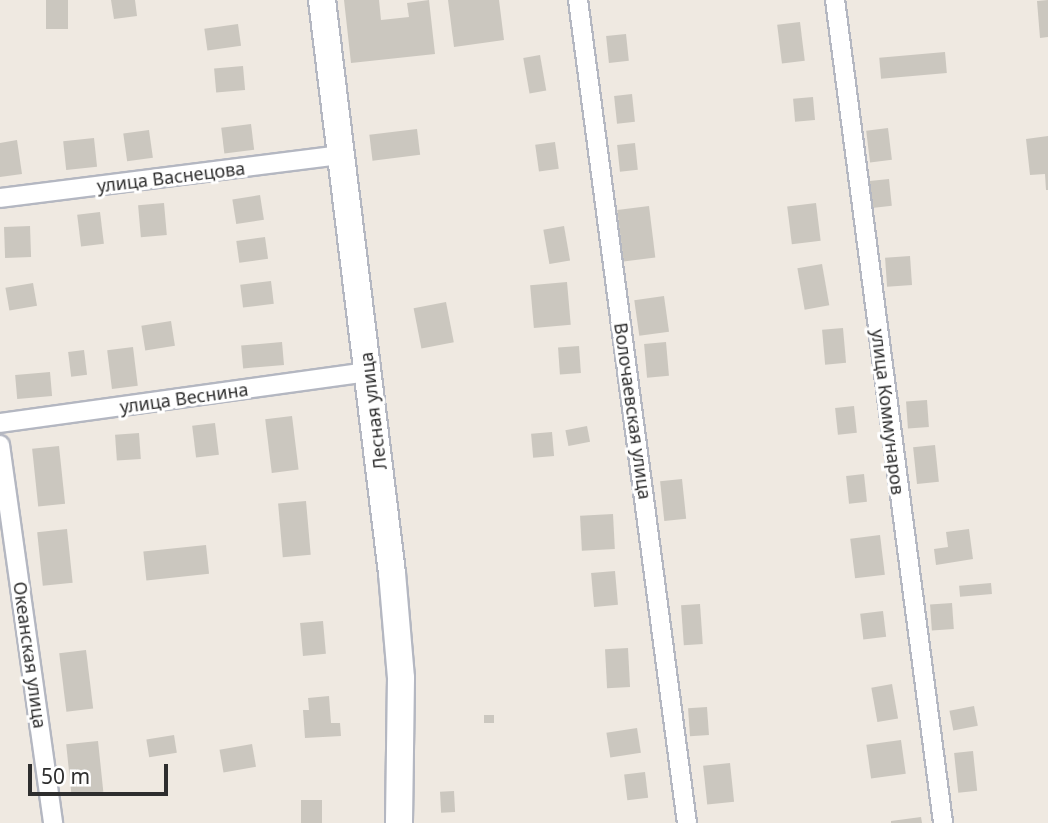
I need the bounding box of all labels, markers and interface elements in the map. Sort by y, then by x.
street label: улица Васнецова [96,157,246,197]
street label: Волочаевская улица [610,321,656,501]
street label: улица Коммунаров [867,328,909,496]
street label: Лесная улица [355,351,391,471]
street label: улица Веснина [118,378,250,418]
street label: Океанская улица [9,580,51,730]
scale bar [32,750,172,794]
text: 50 m [41,762,90,790]

